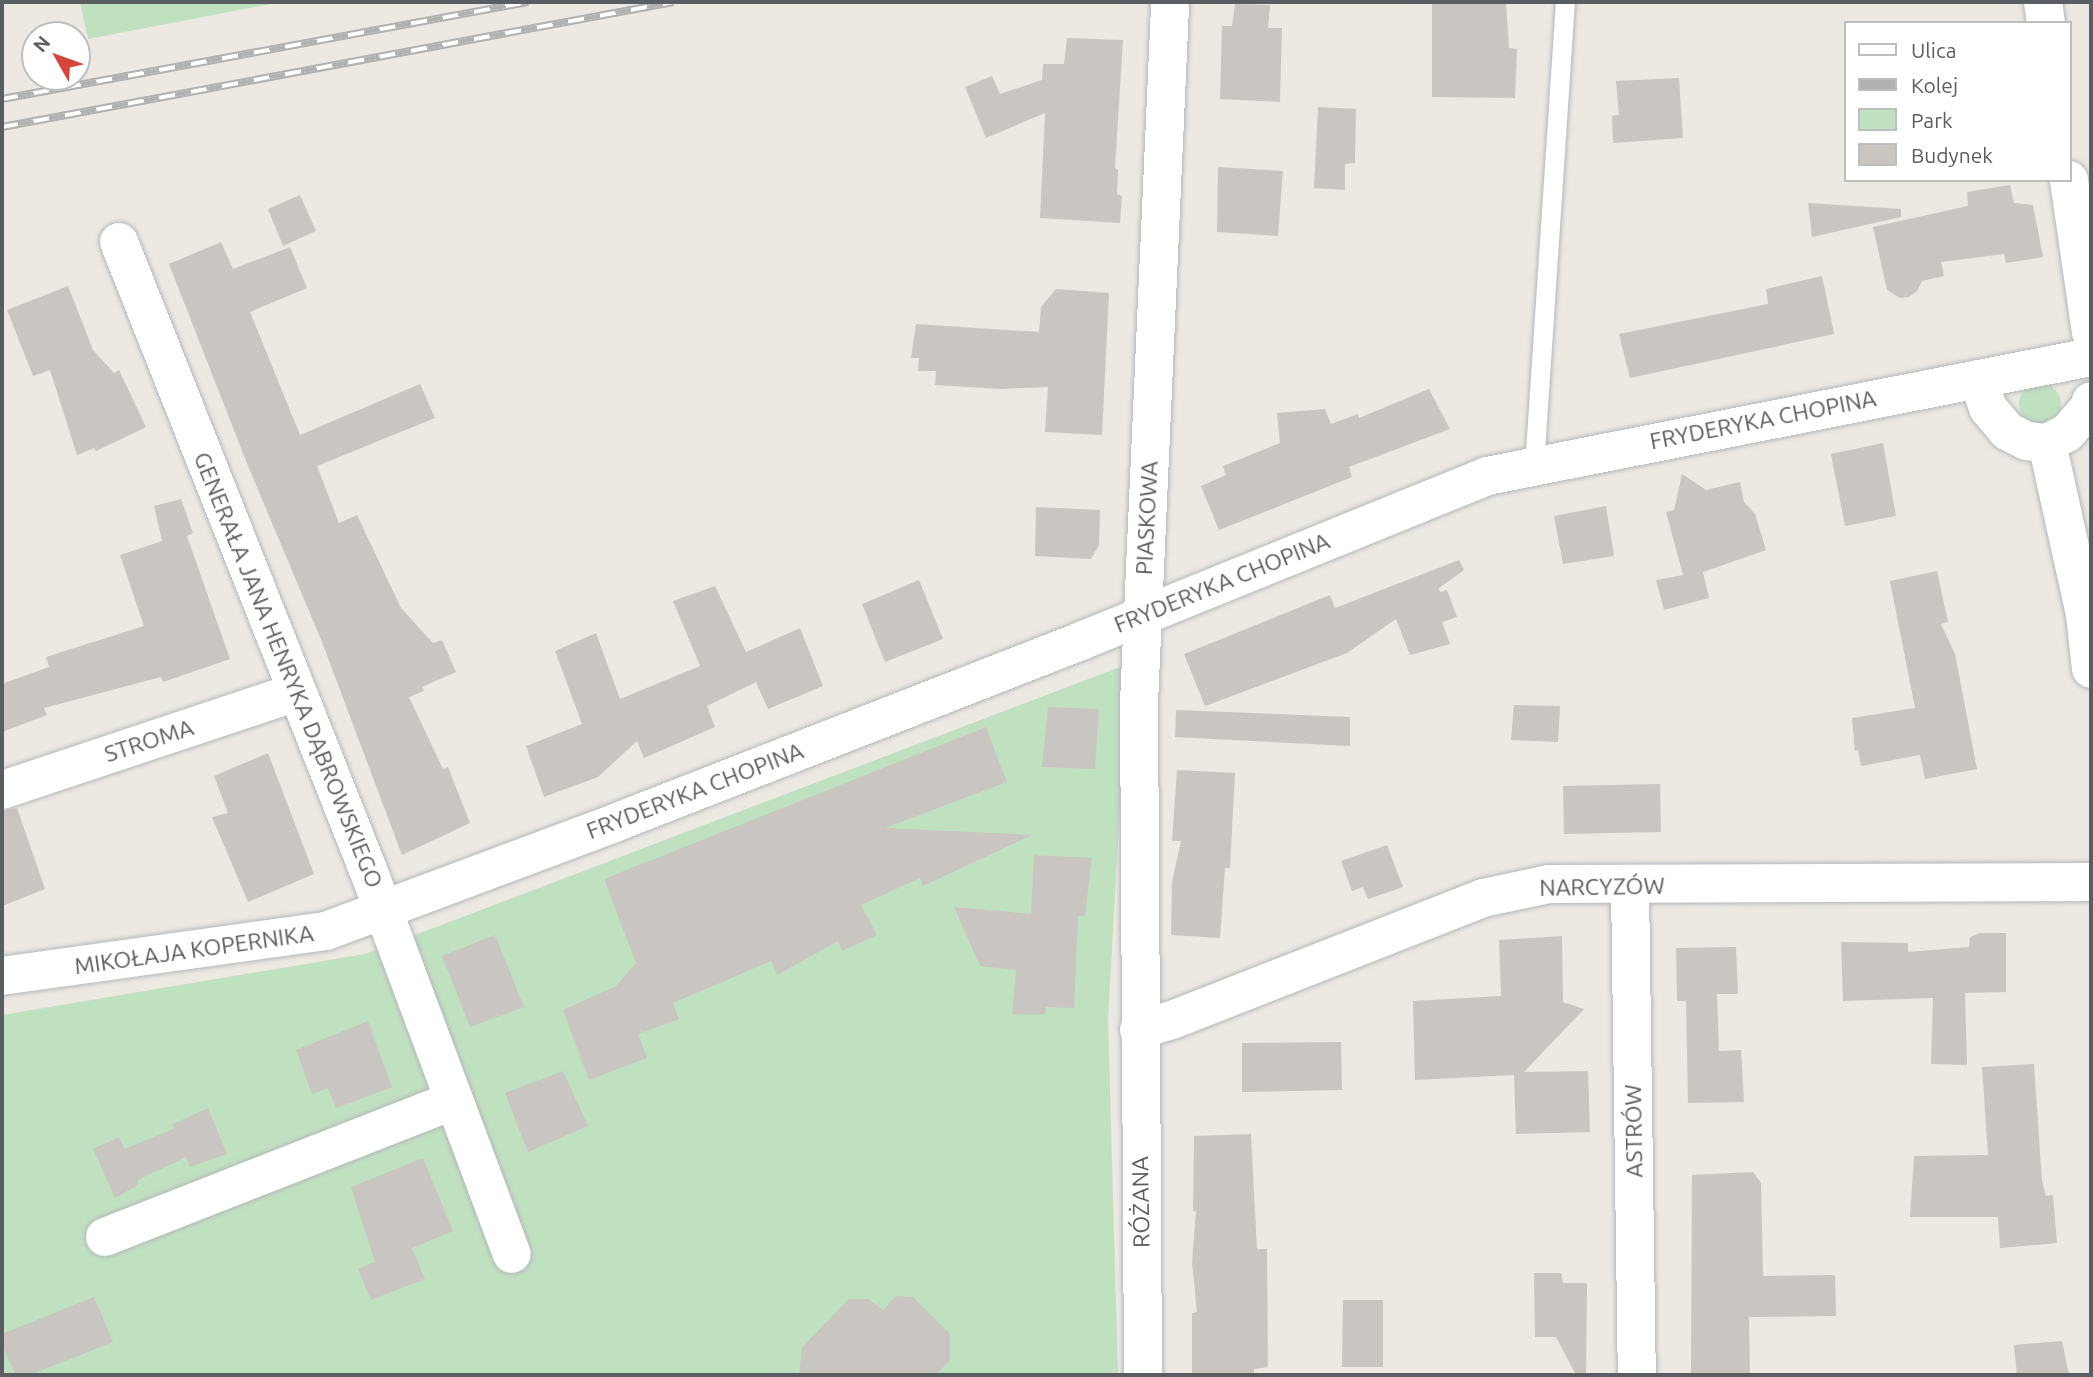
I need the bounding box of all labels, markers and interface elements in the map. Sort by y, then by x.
north arrow [21,21,91,91]
legend [1844,21,2072,182]
text: N [28,31,54,56]
text: Ulica [1911,38,1956,62]
text: Kolej [1911,73,1958,97]
text: Park [1911,108,1953,132]
text: Budynek [1911,143,1993,167]
street label: FRYDERYKA CHOPINA [1647,385,1879,455]
street label: GENERAŁA JANA HENRYKA DĄBROWSKIEGO [188,448,388,892]
street label: PIASKOWA [1130,460,1164,576]
street label: FRYDERYKA CHOPINA [1110,527,1334,639]
street label: STROMA [101,714,197,768]
street label: FRYDERYKA CHOPINA [583,737,807,845]
street label: NARCYZÓW [1539,872,1665,902]
street label: MIKOŁAJA KOPERNIKA [73,920,315,980]
street label: ASTRÓW [1619,1084,1649,1178]
street label: RÓŻANA [1126,1156,1156,1248]

